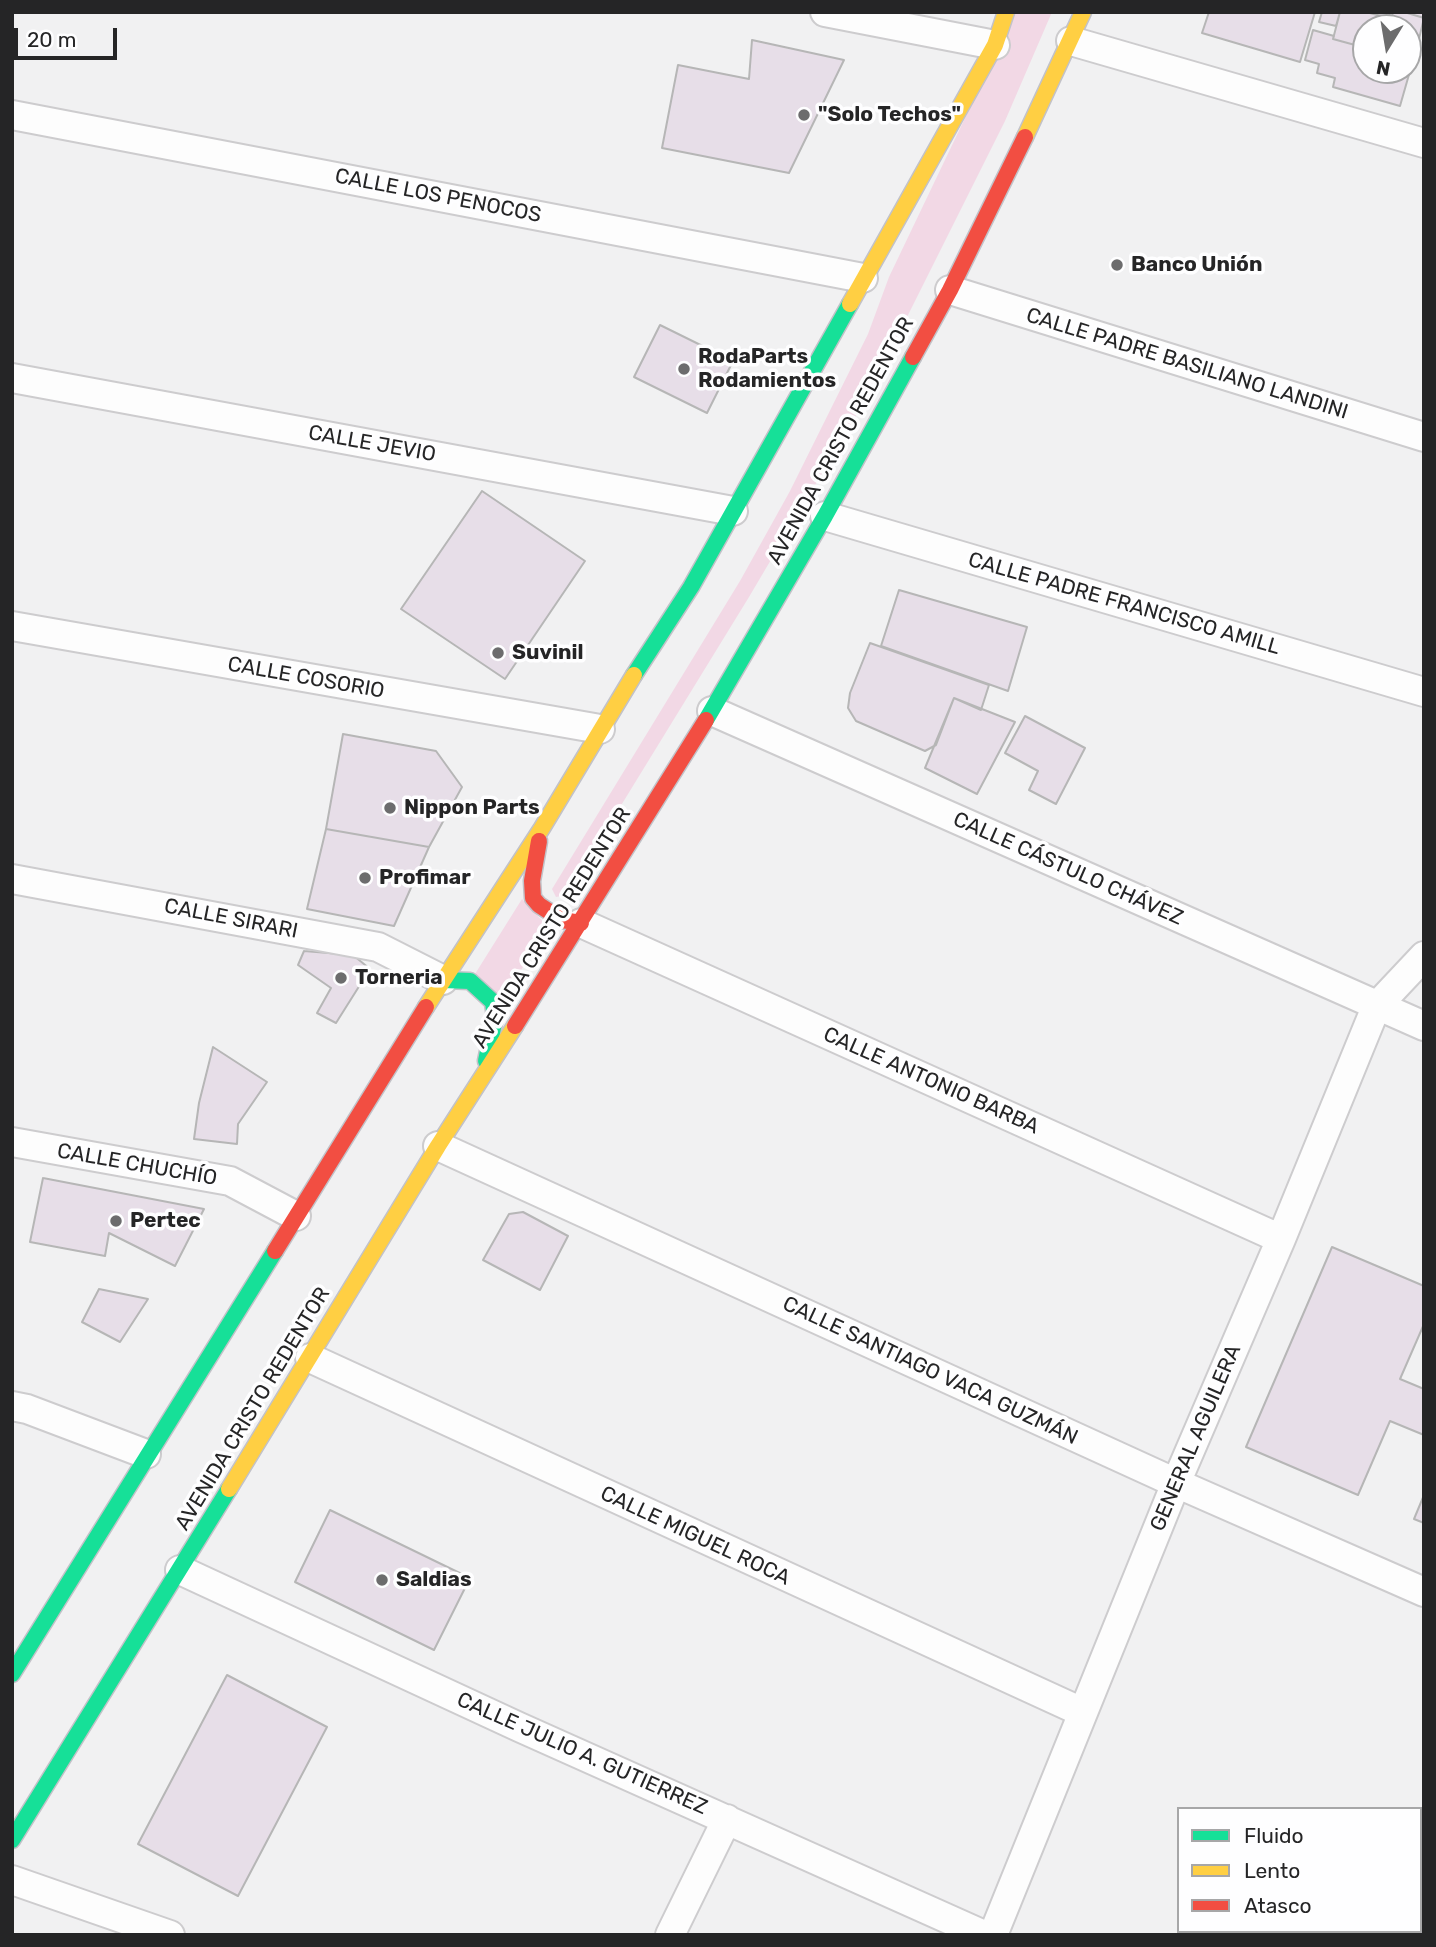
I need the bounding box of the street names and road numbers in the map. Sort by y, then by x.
street label: CALLE LOS PENOCOS [333,164,543,228]
street label: CALLE PADRE BASILIANO LANDINI [1023,303,1351,425]
street label: AVENIDA CRISTO REDENTOR [762,313,920,569]
street label: CALLE JEVIO [306,420,438,468]
street label: CALLE PADRE FRANCISCO AMILL [965,547,1283,661]
street label: CALLE COSORIO [226,652,386,704]
street label: AVENIDA CRISTO REDENTOR [467,803,637,1053]
street label: CALLE CÁSTULO CHÁVEZ [949,807,1187,931]
street label: CALLE SIRARI [162,894,300,944]
street label: CALLE ANTONIO BARBA [819,1022,1043,1140]
street label: CALLE CHUCHÍO [55,1139,219,1191]
street label: AVENIDA CRISTO REDENTOR [170,1283,336,1535]
street label: CALLE SANTIAGO VACA GUZMÁN [778,1291,1082,1451]
street label: GENERAL AGUILERA [1145,1341,1247,1535]
street label: CALLE MIGUEL ROCA [596,1481,794,1591]
street label: CALLE JULIO A. GUTIERREZ [453,1687,711,1821]

